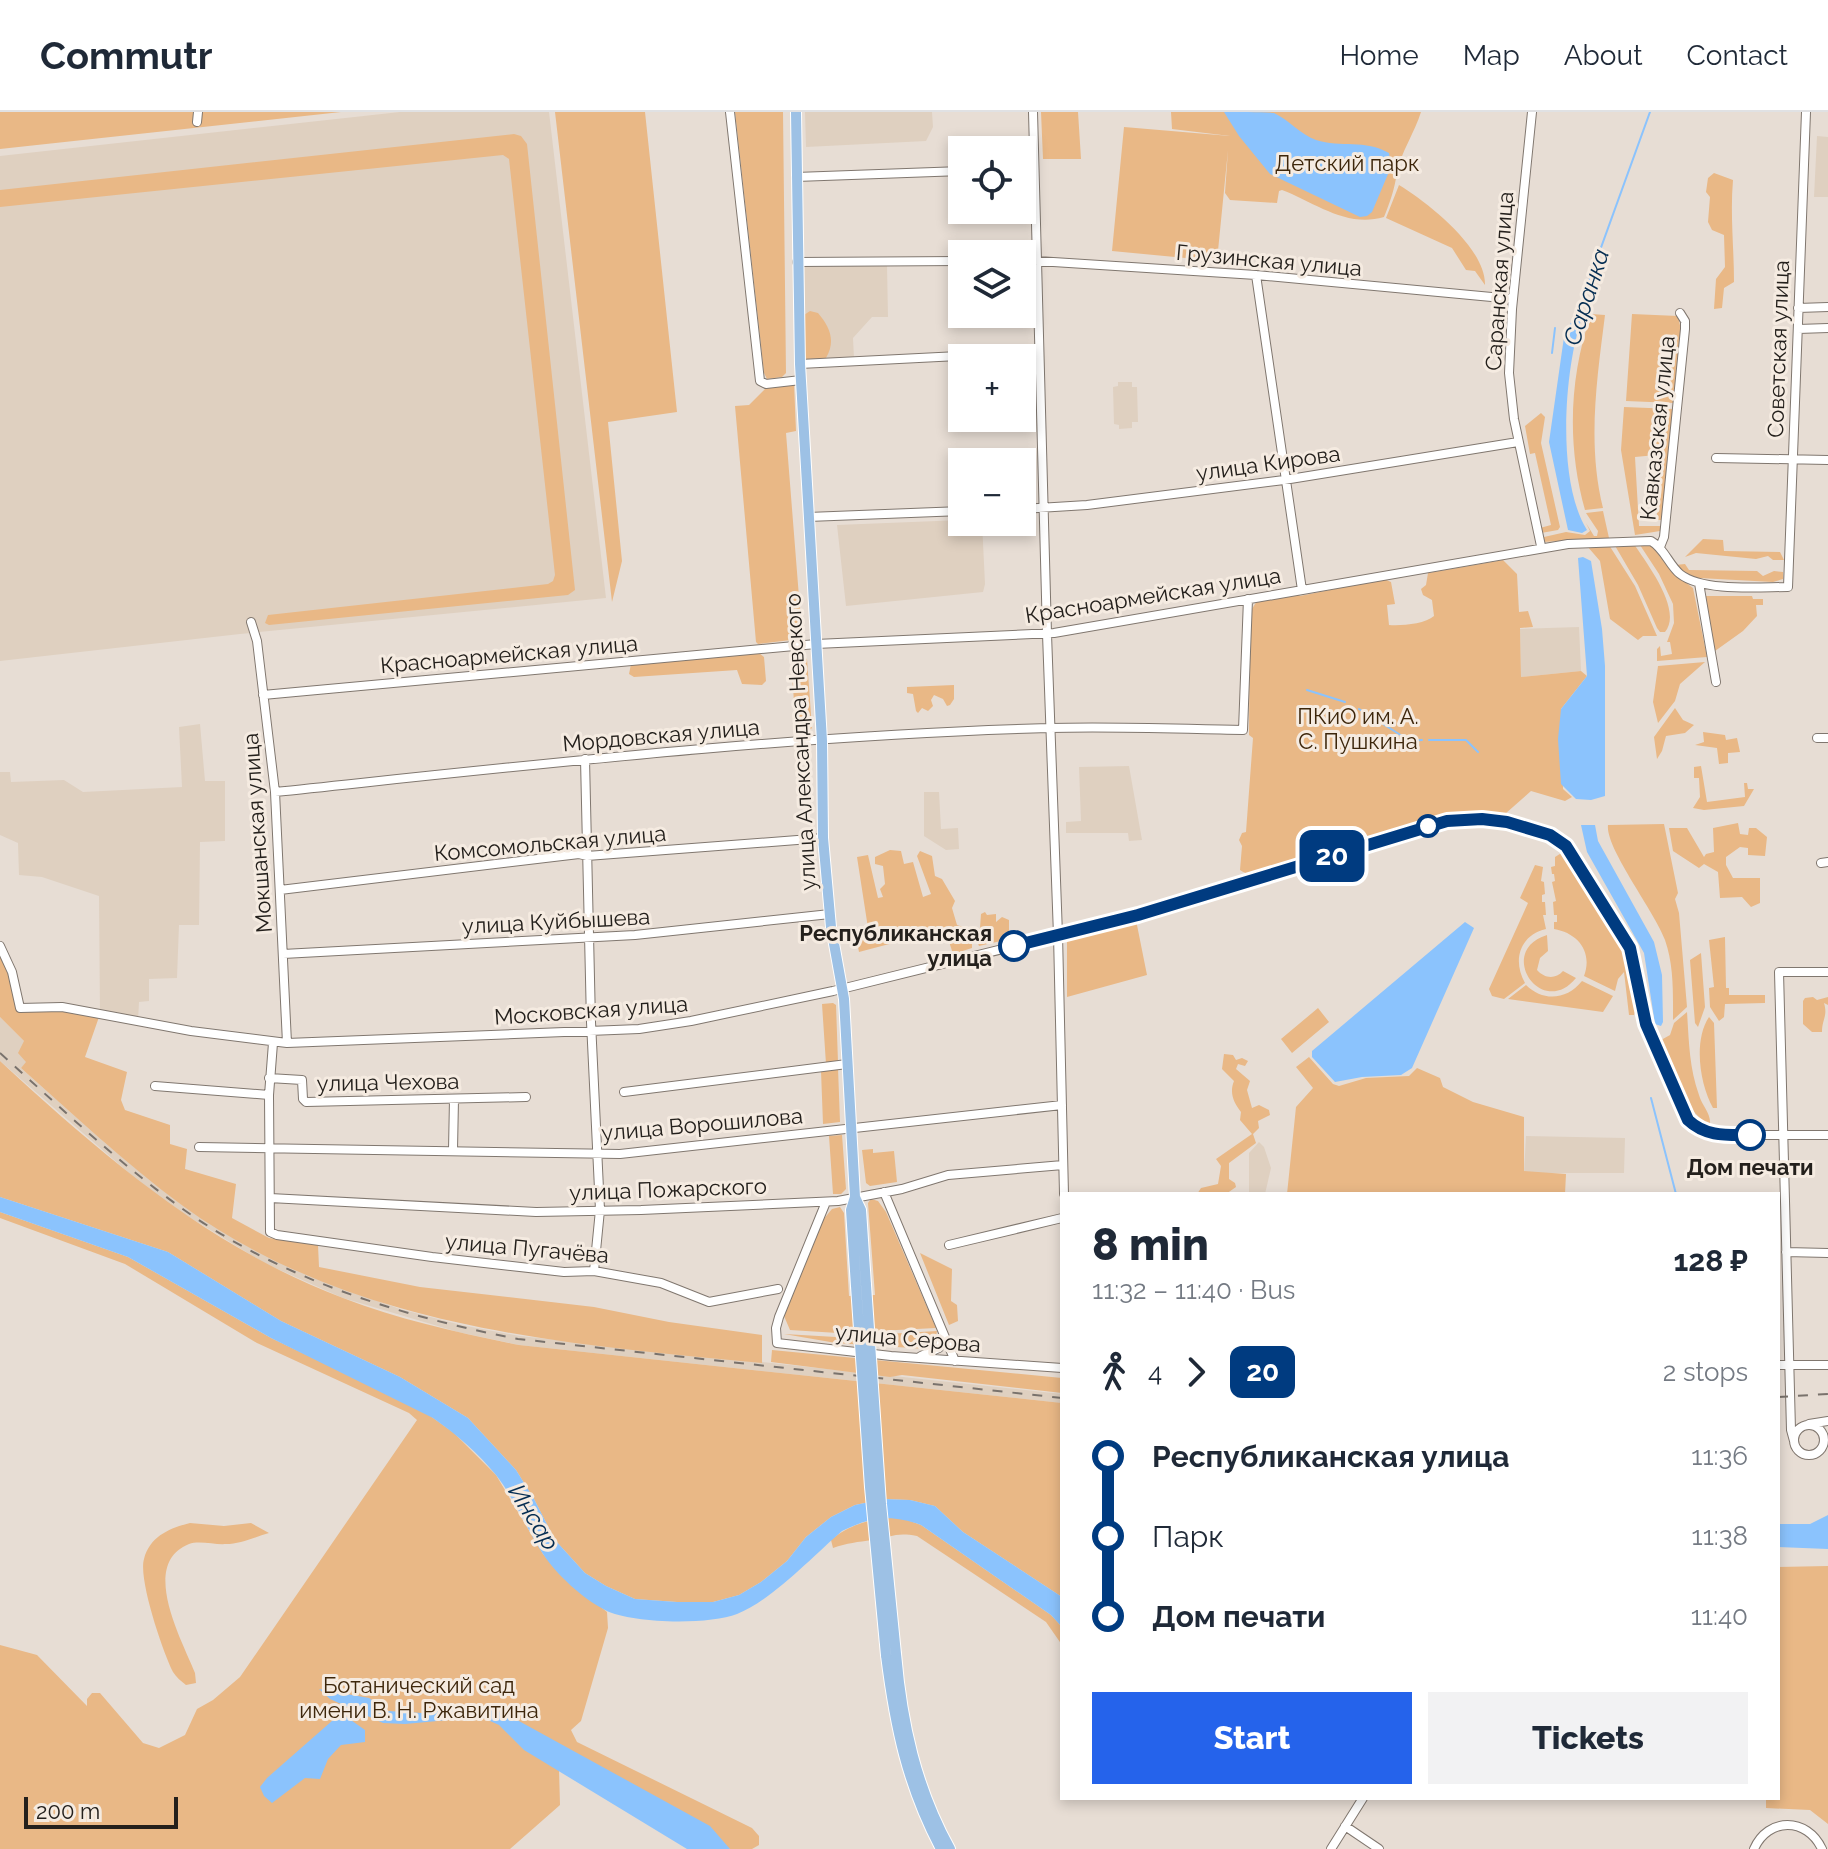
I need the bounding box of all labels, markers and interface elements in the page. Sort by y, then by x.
text: Commutr [40,33,212,78]
text: Home [1339,39,1419,72]
text: Map [1463,39,1520,72]
text: About [1564,39,1643,72]
text: Contact [1687,39,1788,72]
map controls [948,136,1036,536]
button: locate [948,136,1036,224]
park label: Детский парк [1275,150,1419,176]
street label: Саранская улица [1480,191,1518,371]
street label: Грузинская улица [1175,239,1363,281]
button: layers [948,240,1036,328]
water label: Саранка [1557,245,1615,349]
street label: Советская улица [1762,260,1794,438]
street label: Кавказская улица [1634,334,1680,522]
button: + [948,344,1036,432]
street label: улица Кирова [1194,440,1342,486]
button: − [948,448,1036,536]
street label: Красноармейская улица [1023,562,1283,628]
street label: улица Александра Невского [779,593,821,891]
street label: Красноармейская улица [379,630,639,678]
park label: ПКиО им. А. С. Пушкина [1297,703,1419,754]
street label: Мордовская улица [561,713,761,757]
street label: Мокшанская улица [237,732,277,934]
unlabelled marker [1417,815,1439,837]
street label: Комсомольская улица [433,820,667,866]
line badge: 20 [1296,830,1368,882]
text: 20 [1316,839,1348,872]
street label: улица Куйбышева [461,903,651,939]
place label: Республиканская улица [799,920,992,971]
marker: Республиканская улица [999,931,1029,961]
street label: Московская улица [493,990,689,1030]
street label: улица Чехова [316,1068,460,1096]
street label: улица Ворошилова [600,1102,804,1146]
marker: Дом печати [1735,1120,1765,1150]
place label: Дом печати [1686,1154,1814,1180]
street label: улица Пожарского [569,1173,767,1205]
text: 8 min [1092,1219,1209,1270]
street label: улица Пугачёва [444,1228,610,1268]
text: 128 ₽ [1674,1243,1748,1278]
text: 11:32 – 11:40 · Bus [1092,1275,1295,1305]
street label: улица Серова [834,1319,982,1357]
icon: walk [1092,1350,1136,1394]
icon: forward [1174,1350,1218,1394]
text: 20 [1246,1355,1279,1388]
text: 4 [1148,1357,1162,1387]
text: 2 stops [1663,1357,1748,1387]
text: Республиканская улица [1152,1439,1510,1474]
text: 11:36 [1691,1441,1748,1471]
water label: Инсар [503,1479,565,1555]
text: Парк [1152,1519,1224,1554]
text: 11:38 [1692,1521,1748,1551]
text: Дом печати [1152,1599,1326,1634]
text: 11:40 [1691,1601,1748,1631]
park label: Ботанический сад имени В. Н. Ржавитина [299,1672,539,1723]
button: Start [1092,1692,1412,1784]
button: Tickets [1428,1692,1748,1784]
scale bar [24,1793,178,1829]
text: 200 m [36,1798,100,1824]

